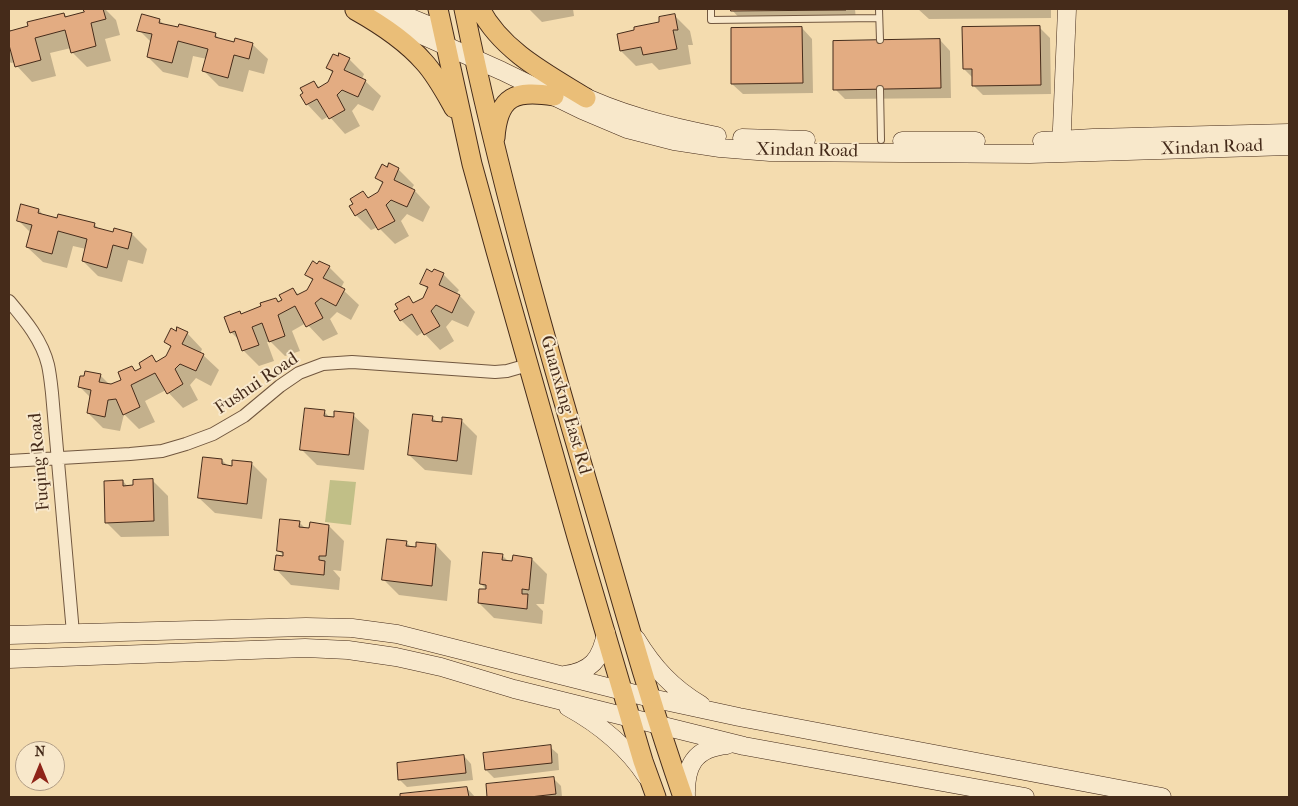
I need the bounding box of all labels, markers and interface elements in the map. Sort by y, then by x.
street label: Xindan Road [1161,135,1263,161]
street label: Xindan Road [756,139,858,163]
street label: Guanxkng East Rd [535,333,595,477]
street label: Fushui Road [211,348,303,420]
street label: Fuqing Road [25,412,55,512]
north arrow [15,741,65,791]
text: N [35,743,45,760]

